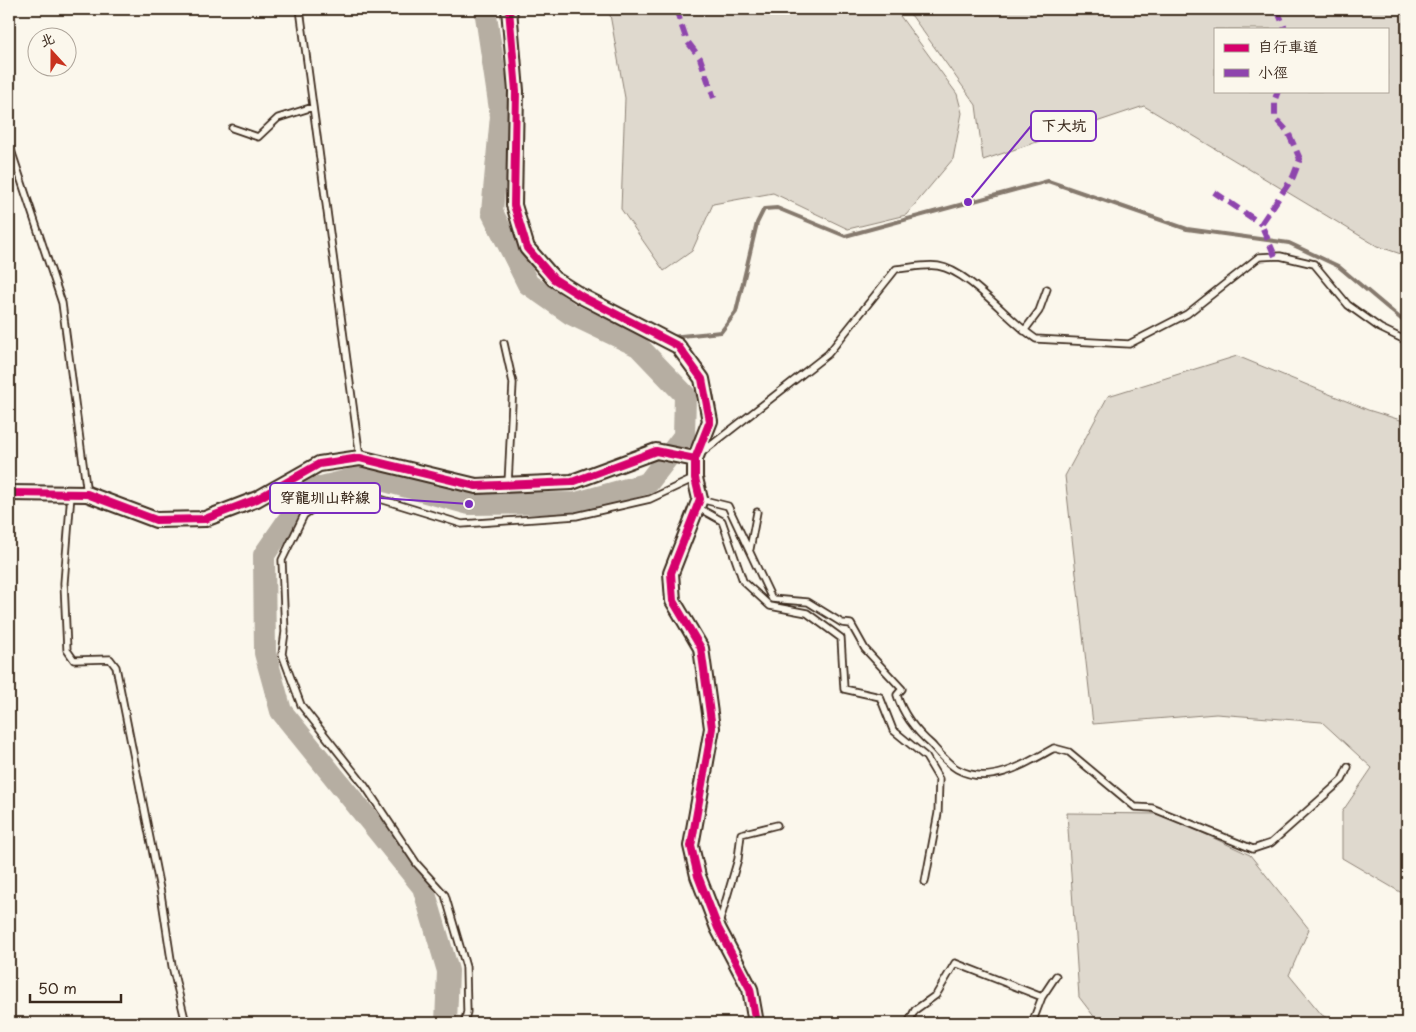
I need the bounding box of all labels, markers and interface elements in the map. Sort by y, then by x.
text: 北 [37,27,57,52]
north arrow [28,28,78,78]
legend [1214,28,1388,92]
text: 自行車道 [1258,34,1318,57]
text: 小徑 [1258,60,1288,83]
callout: 下大坑 [1031,111,1096,141]
text: 下大坑 [1041,113,1087,136]
callout: 穿龍圳山幹線 [270,483,380,513]
text: 穿龍圳山幹線 [280,485,370,508]
scale bar [30,972,121,1004]
text: 50 m [38,976,77,999]

